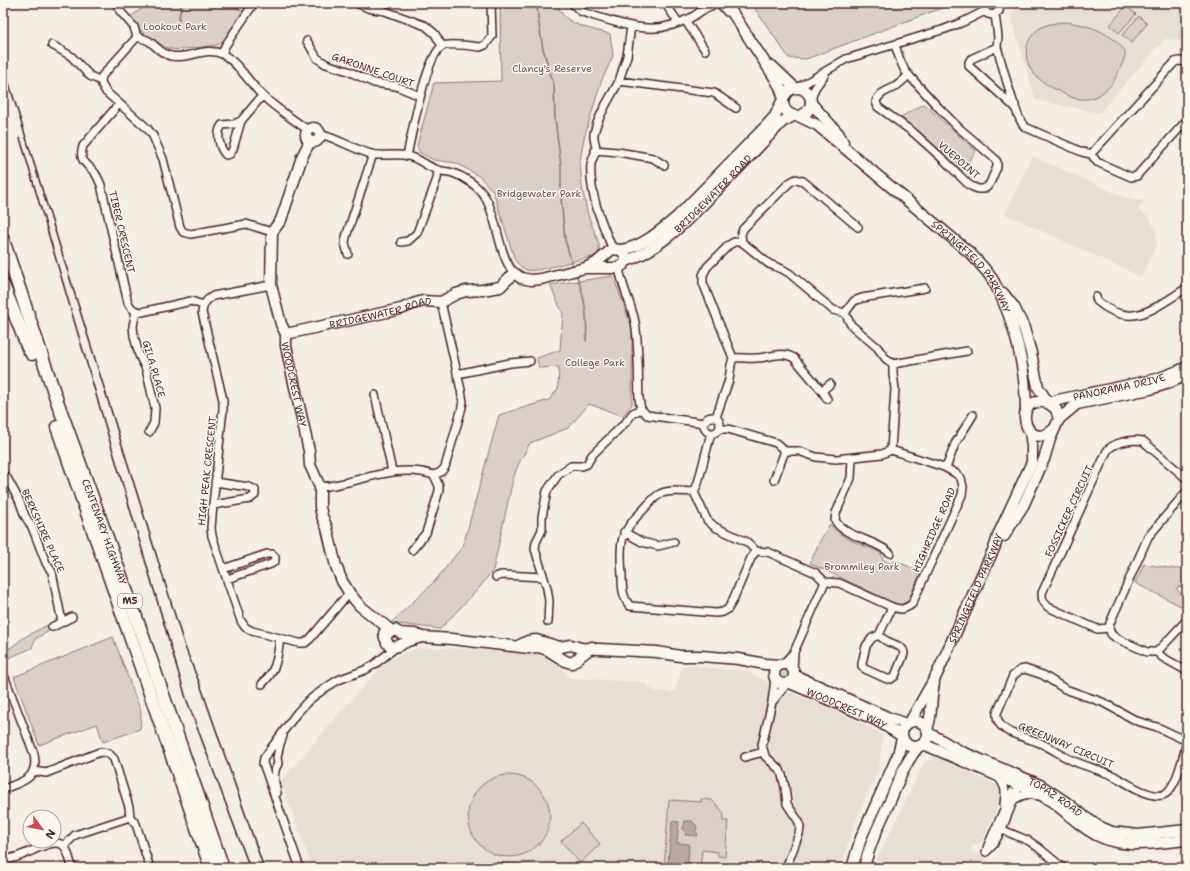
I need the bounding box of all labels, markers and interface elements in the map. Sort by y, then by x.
park label: Lookout Park [143,20,207,33]
street label: GARONNE COURT [330,50,416,90]
park label: Clancy's Reserve [512,62,592,75]
street label: VUEPOINT [935,138,983,182]
street label: BRIDGEWATER ROAD [671,151,755,235]
park label: Bridgewater Park [497,187,582,200]
street label: TIBER CRESCENT [106,189,138,275]
street label: SPRINGFIELD PARKWAY [929,217,1014,315]
street label: BRIDGEWATER ROAD [328,294,432,331]
street label: GILA PLACE [140,339,168,399]
street label: WOODCREST WAY [279,341,310,428]
park label: College Park [565,356,625,369]
street label: PANORAMA DRIVE [1072,370,1167,403]
street label: HIGH PEAK CRESCENT [195,416,219,526]
street label: FOSSICKER CIRCUIT [1042,463,1096,559]
street label: CENTENARY HIGHWAY [79,477,130,587]
street label: HIGHRIDGE ROAD [909,485,959,574]
street label: BERKSHIRE PLACE [19,487,67,575]
street label: SPRINGFIELD PARKWAY [945,532,1005,645]
park label: Brommiley Park [824,560,900,573]
road number: M5 [118,594,142,608]
street label: WOODCREST WAY [805,684,889,732]
street label: GREENWAY CIRCUIT [1016,719,1116,771]
street label: TOPAZ ROAD [1026,774,1086,820]
north arrow [22,809,62,849]
text: N [41,826,59,842]

